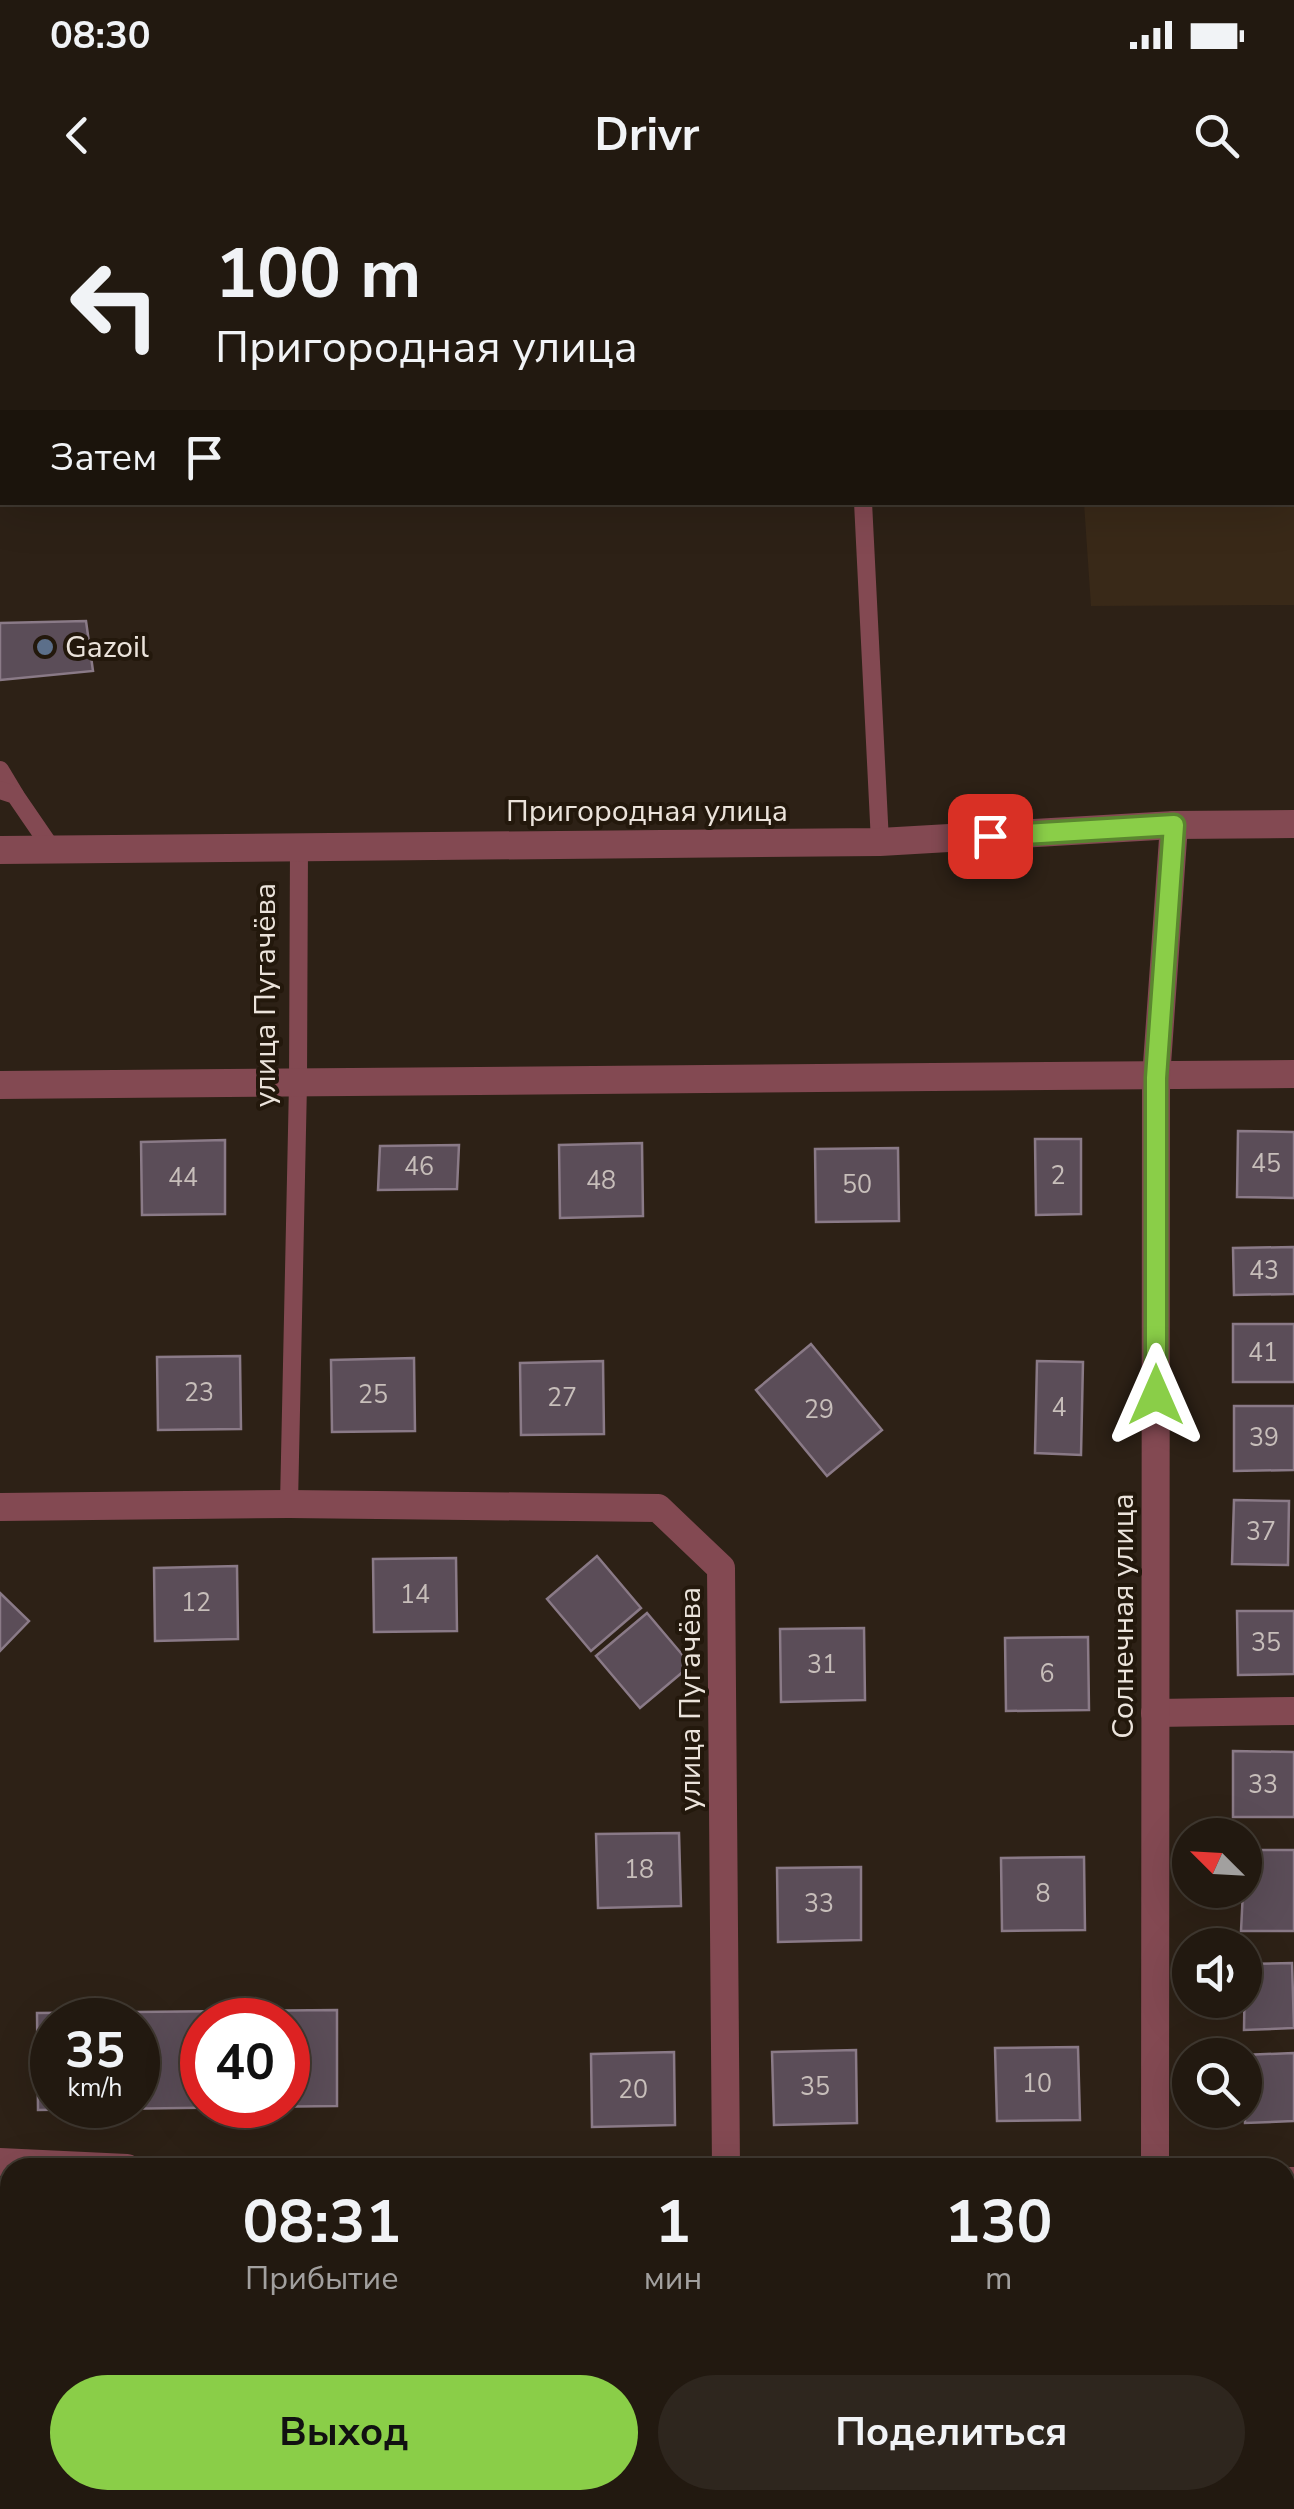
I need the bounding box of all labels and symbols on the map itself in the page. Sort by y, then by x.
place label: Gazoil [65,627,149,668]
marker: Gazoil [34,636,56,658]
street label: Пригородная улица [506,791,788,832]
pin [948,794,1033,879]
street label: улица Пугачёва [245,883,286,1107]
house number: 45 [1251,1147,1281,1181]
house number: 46 [404,1150,434,1184]
house number: 2 [1050,1159,1066,1193]
house number: 44 [168,1161,198,1195]
house number: 48 [586,1164,616,1198]
house number: 50 [842,1168,872,1202]
house number: 43 [1249,1254,1279,1288]
house number: 41 [1248,1336,1278,1370]
position arrow [1104,1343,1208,1447]
house number: 23 [184,1376,214,1410]
house number: 25 [358,1378,388,1412]
house number: 27 [547,1381,577,1415]
house number: 4 [1051,1391,1067,1425]
house number: 29 [804,1393,834,1427]
house number: 39 [1249,1421,1279,1455]
street label: Солнечная улица [1103,1493,1144,1739]
house number: 37 [1246,1515,1276,1549]
house number: 14 [400,1578,430,1612]
house number: 12 [181,1586,211,1620]
street label: улица Пугачёва [670,1587,711,1811]
house number: 35 [1251,1626,1281,1660]
house number: 31 [807,1648,837,1682]
house number: 6 [1039,1657,1055,1691]
house number: 33 [1248,1768,1278,1802]
north arrow [1172,1818,1262,1908]
house number: 18 [624,1853,654,1887]
house number: 8 [1035,1877,1051,1911]
house number: 33 [804,1887,834,1921]
speed limit sign: 40 [180,1998,310,2128]
house number: 10 [1022,2067,1052,2101]
house number: 35 [800,2070,830,2104]
house number: 20 [618,2073,648,2107]

